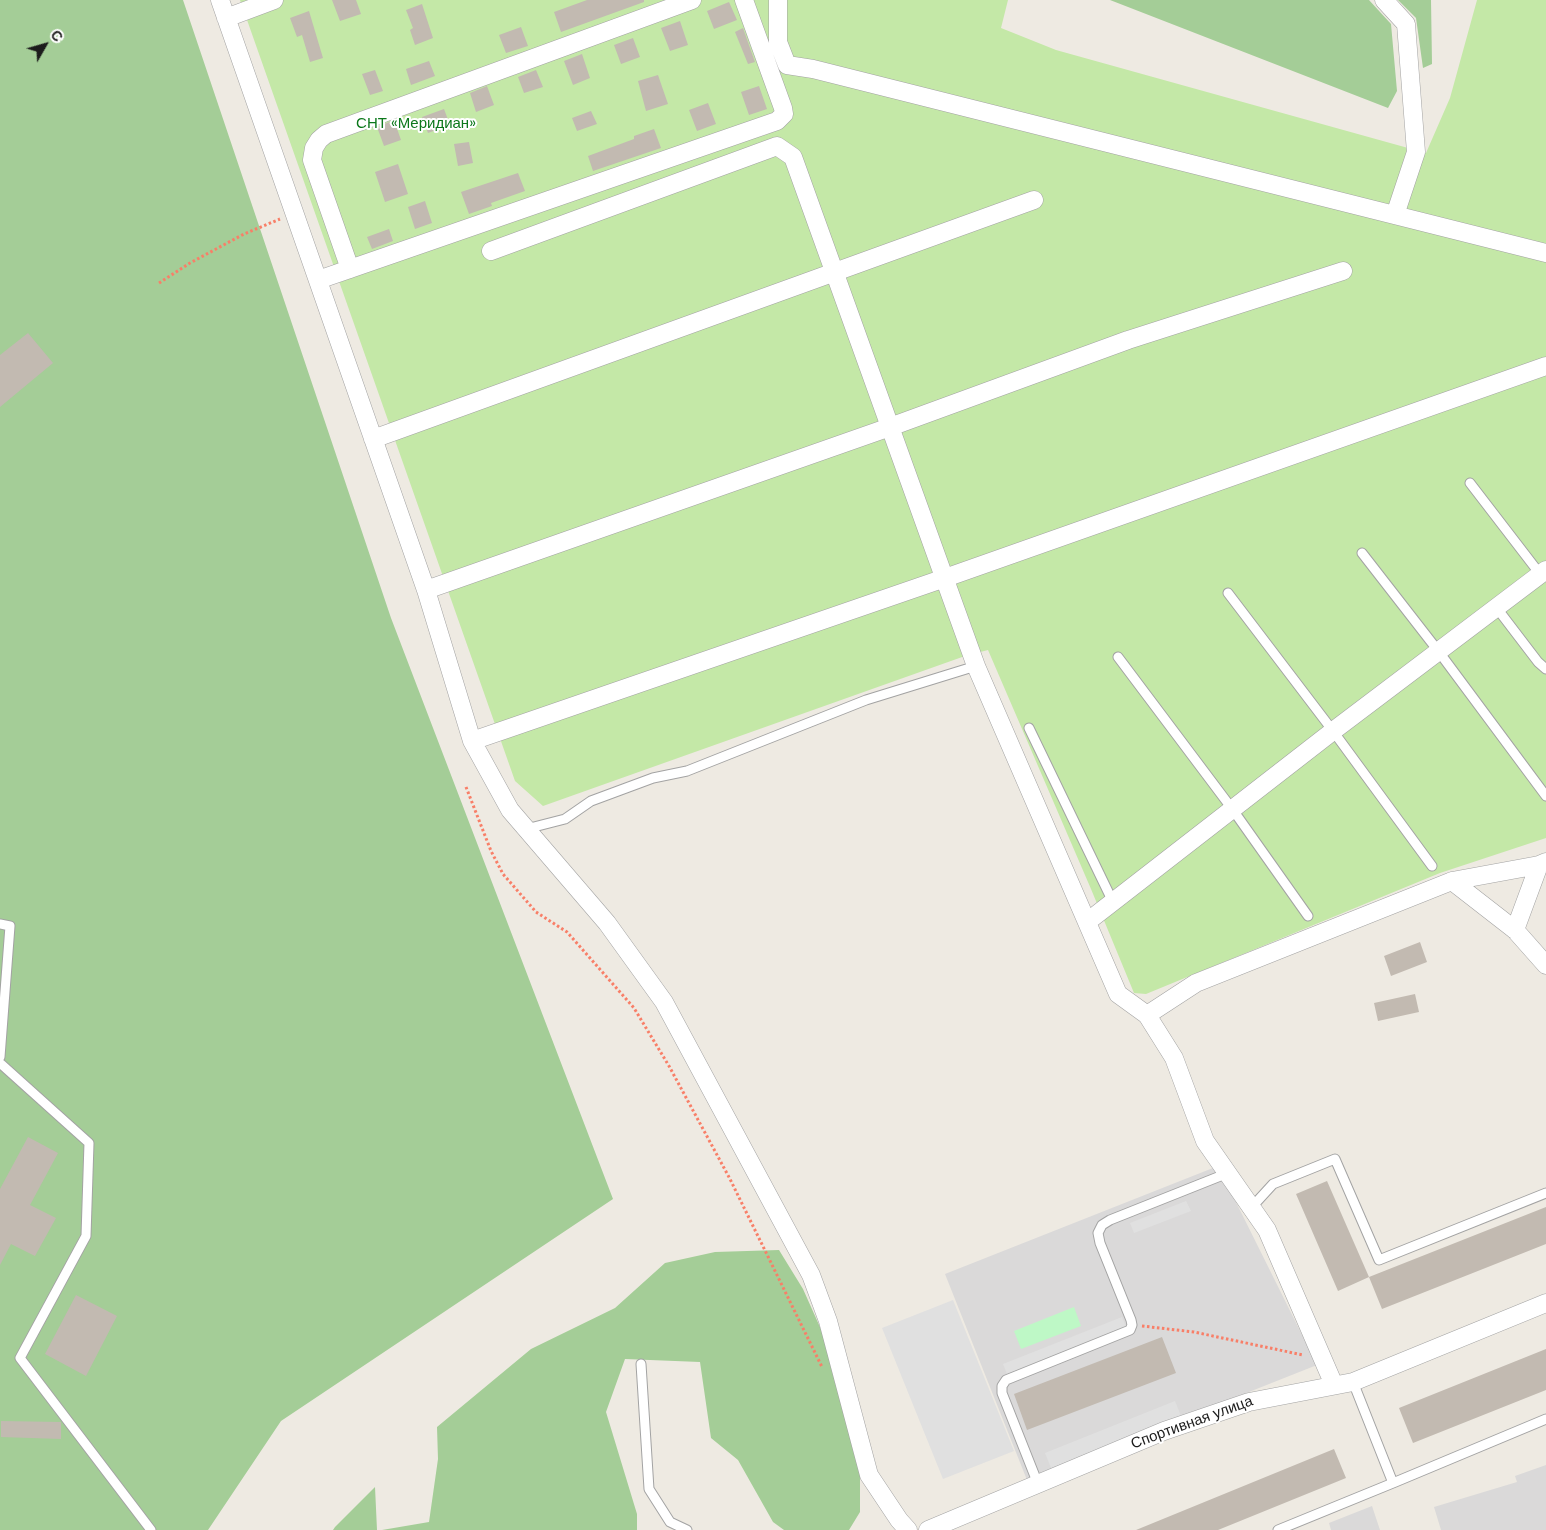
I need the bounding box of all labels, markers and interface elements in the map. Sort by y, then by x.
north arrow [20,20,70,70]
text: С [47,26,67,45]
park label: СНТ «Меридиан» [356,115,476,133]
street label: Спортивная улица [1129,1393,1255,1453]

